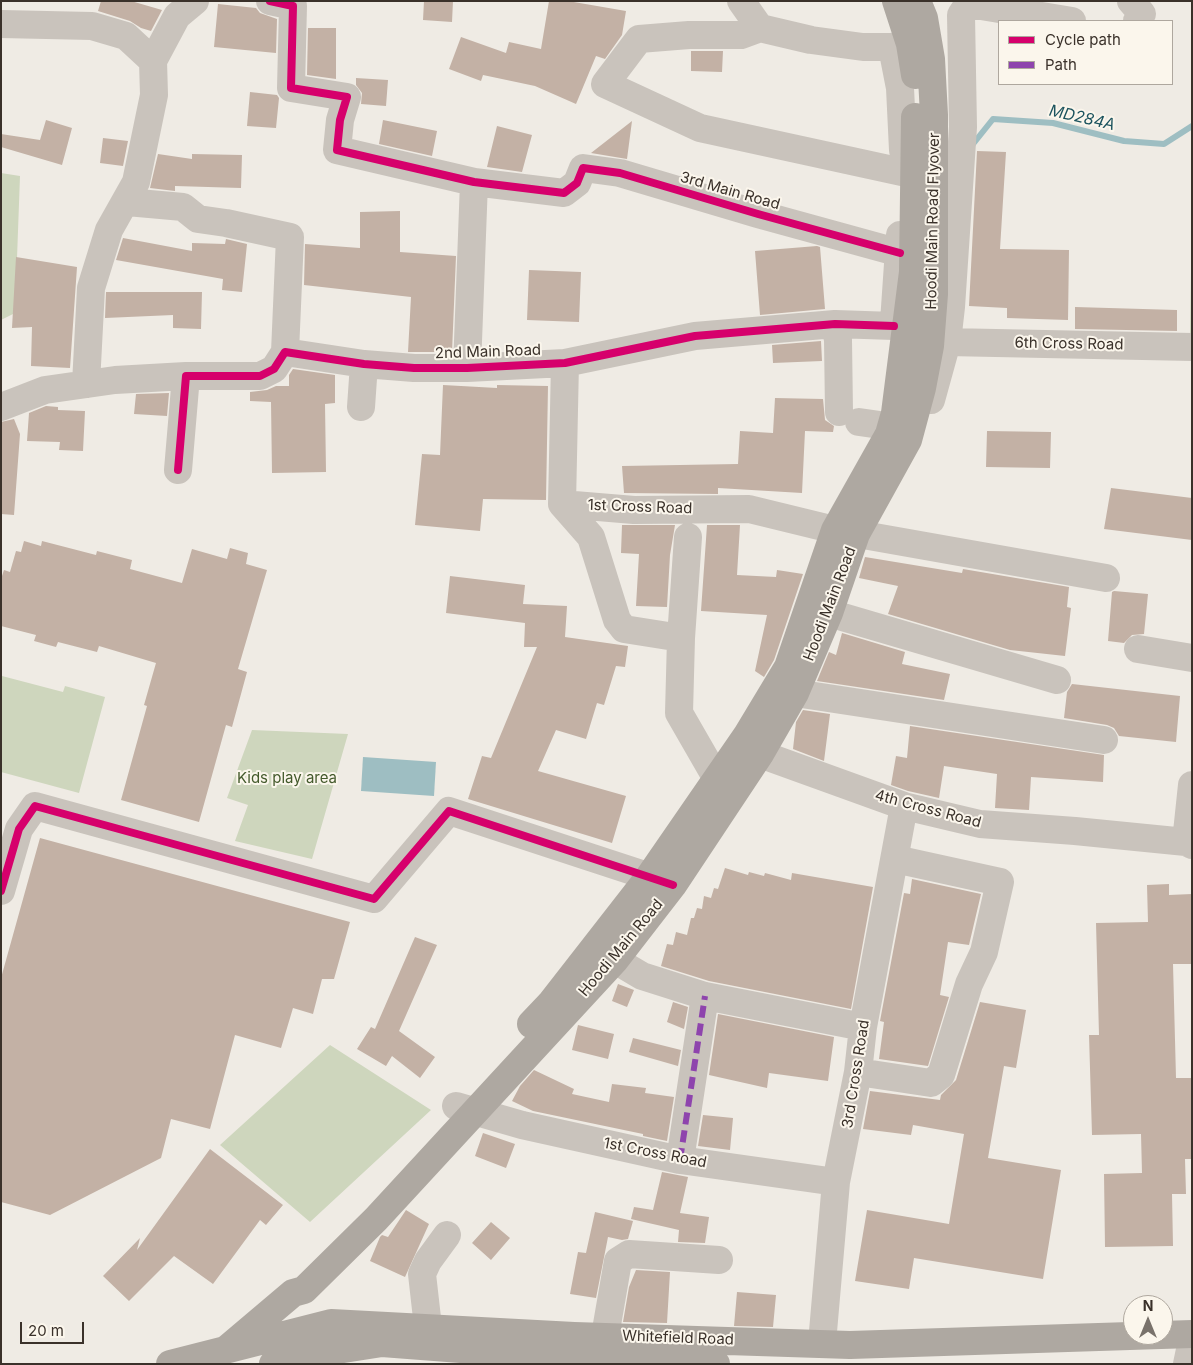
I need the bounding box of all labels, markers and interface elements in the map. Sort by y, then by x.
legend [998,20,1173,85]
text: Cycle path [1045,30,1121,49]
text: Path [1045,55,1077,74]
water label: MD284A [1047,101,1117,135]
street label: Hoodi Main Road Flyover [922,132,944,310]
street label: 3rd Main Road [678,168,782,214]
street label: 6th Cross Road [1014,334,1124,354]
street label: 2nd Main Road [435,341,541,363]
street label: 1st Cross Road [587,496,693,518]
street label: Hoodi Main Road [800,544,860,664]
park label: Kids play area [237,769,337,787]
street label: 4th Cross Road [873,786,983,832]
street label: Hoodi Main Road [575,896,667,1000]
street label: 3rd Cross Road [839,1018,873,1130]
street label: 1st Cross Road [602,1134,708,1172]
north arrow [1123,1295,1173,1345]
text: N [1143,1297,1153,1314]
scale bar [22,1312,86,1344]
text: 20 m [28,1321,64,1340]
street label: Whitefield Road [622,1327,734,1349]

